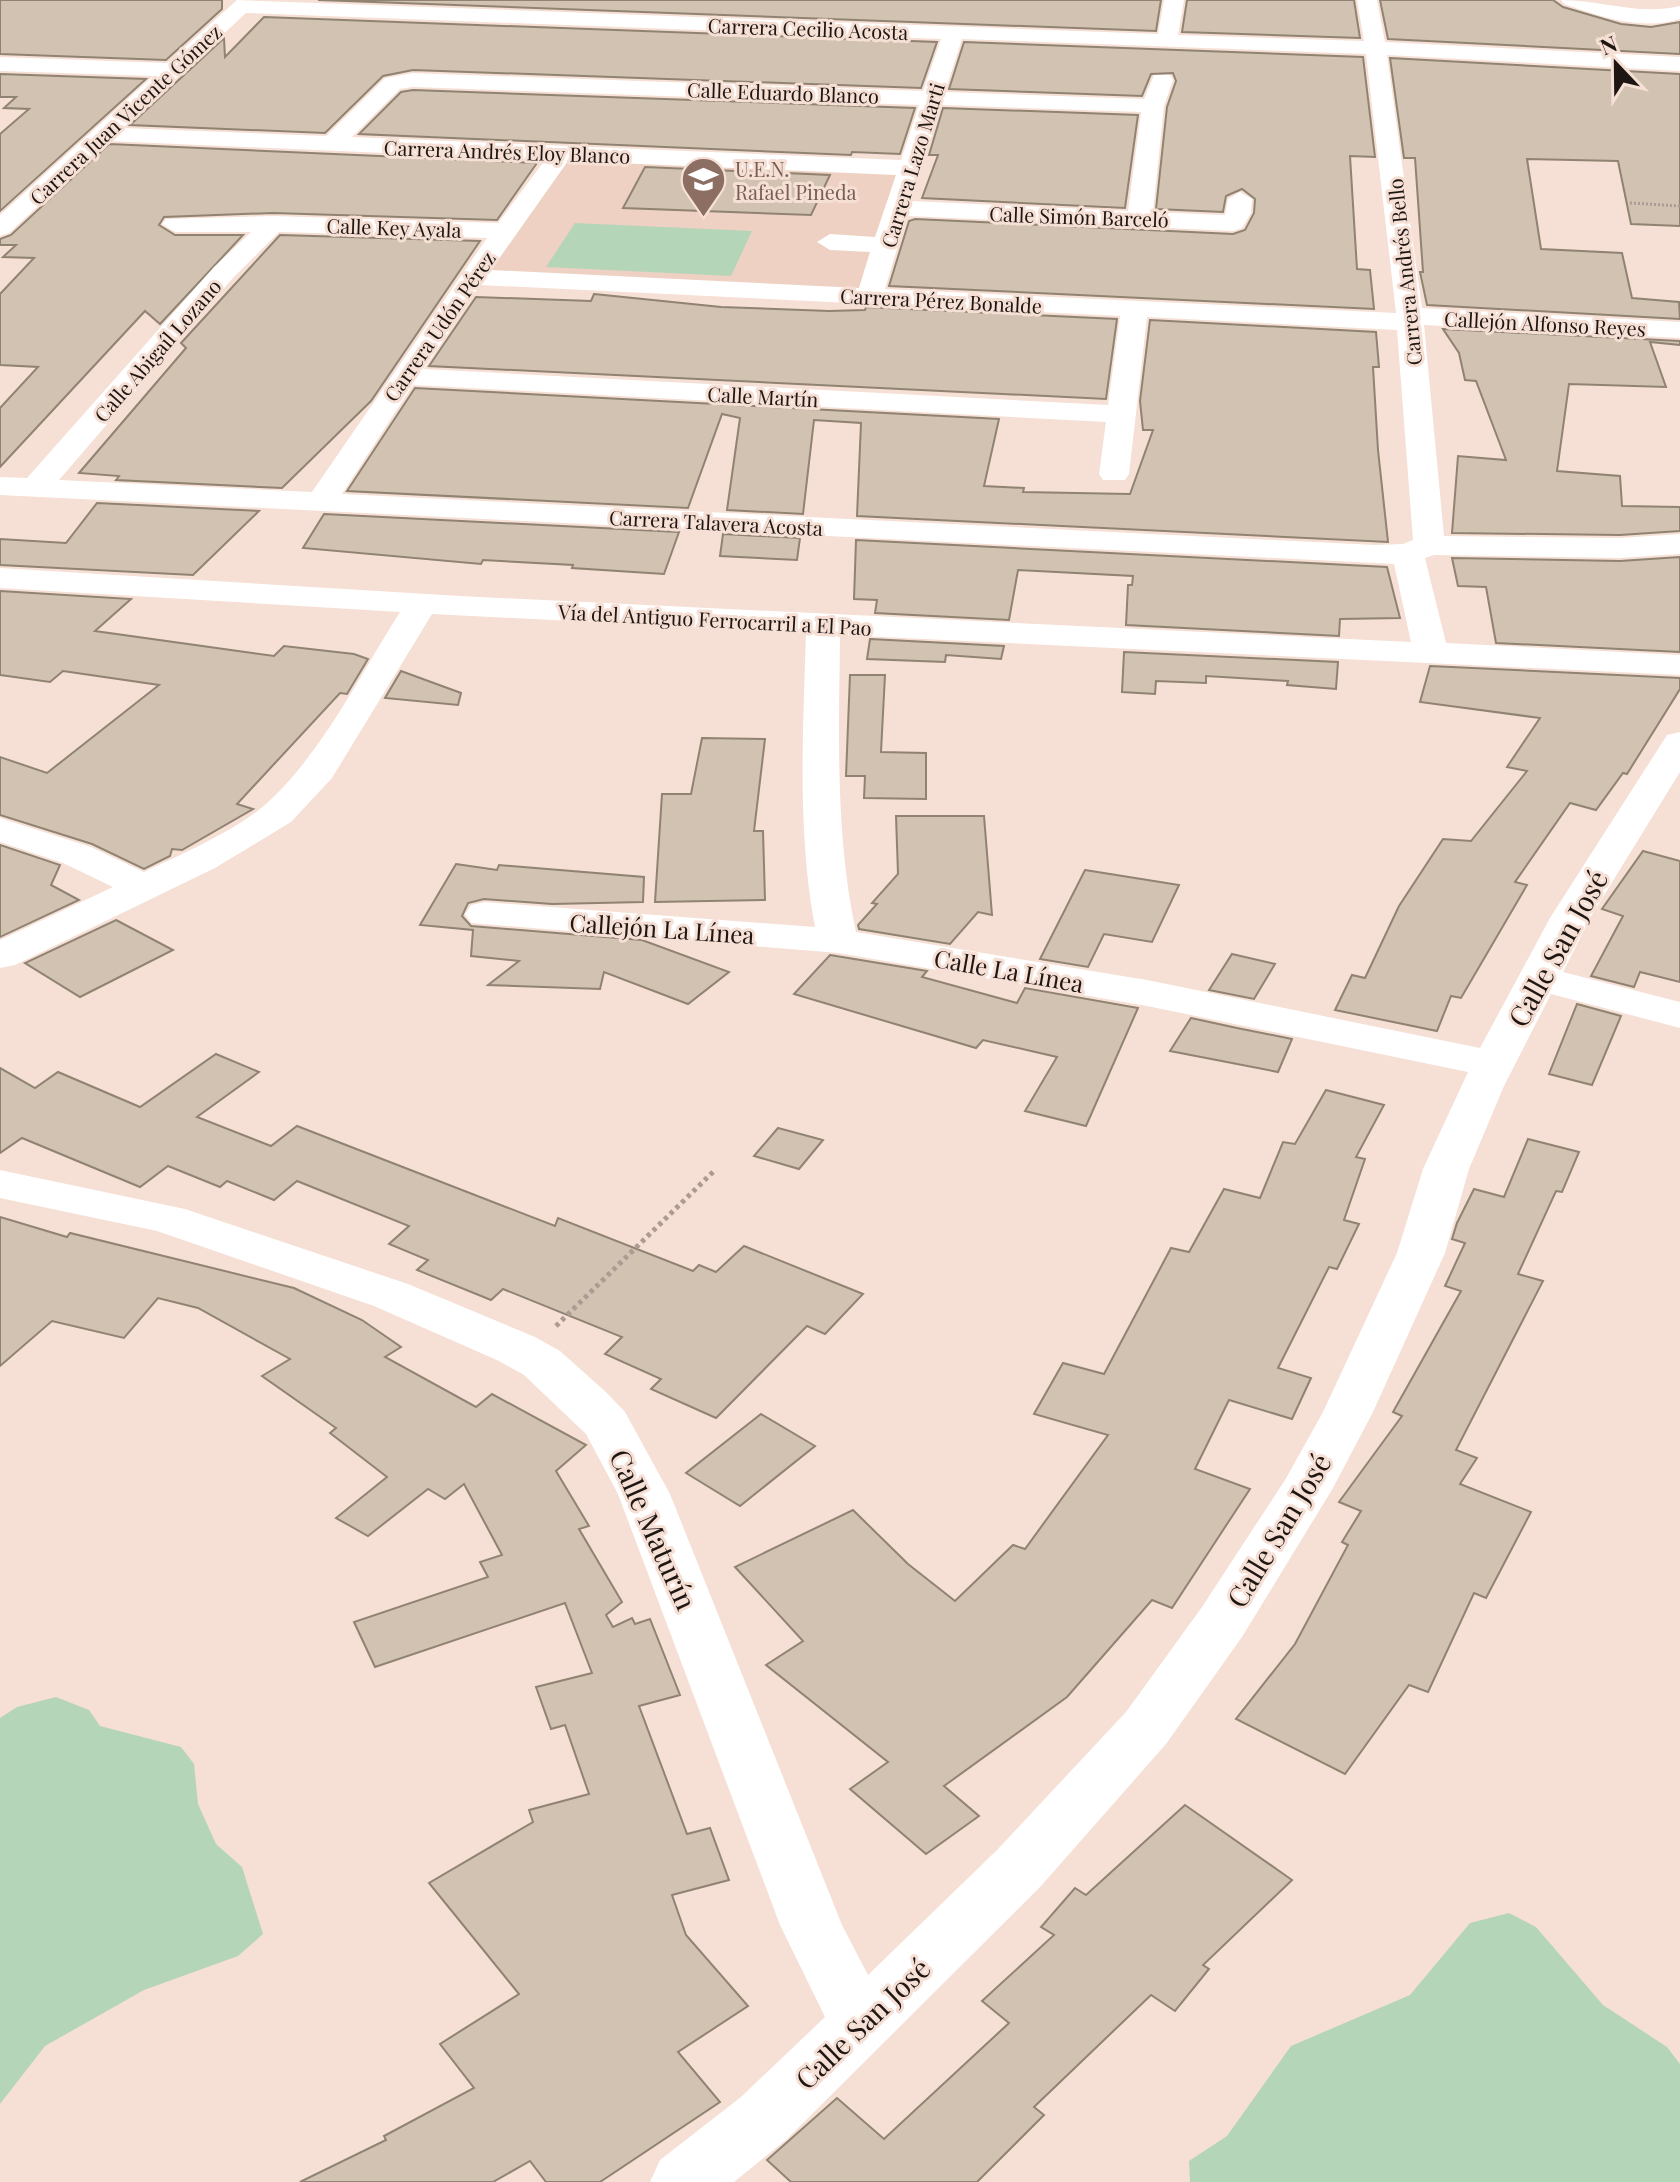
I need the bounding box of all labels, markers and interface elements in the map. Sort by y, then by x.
street label: Carrera Cecilio Acosta [707,11,909,45]
street label: Carrera Juan Vicente Gómez [23,18,227,210]
north arrow [1576,24,1656,104]
text: N [1595,28,1621,61]
street label: Calle Eduardo Blanco [687,75,879,109]
street label: Carrera Lazo Marti [874,79,950,251]
street label: Carrera Andrés Eloy Blanco [383,133,631,169]
place label: U.E.N. Rafael Pineda [735,155,857,205]
school or university icon: U.E.N. Rafael Pineda [680,156,728,219]
street label: Carrera Andrés Bello [1381,177,1427,367]
street label: Calle Simón Barceló [989,199,1169,233]
street label: Calle Key Ayala [326,211,462,243]
street label: Carrera Udón Pérez [377,246,501,406]
street label: Calle Abigaíl Lozano [87,273,227,427]
street label: Carrera Pérez Bonalde [839,281,1043,319]
street label: Callejón Alfonso Reyes [1443,304,1647,342]
street label: Calle Martín [707,380,819,412]
street label: Carrera Talavera Acosta [608,503,824,541]
street label: Vía del Antiguo Ferrocarril a El Pao [557,597,872,641]
street label: Calle San José [1499,863,1615,1033]
street label: Callejón La Línea [568,906,756,950]
street label: Calle La Línea [932,941,1086,999]
street label: Calle Maturín [602,1443,706,1615]
street label: Calle San José [1217,1446,1339,1614]
street label: Calle San José [787,1949,937,2097]

